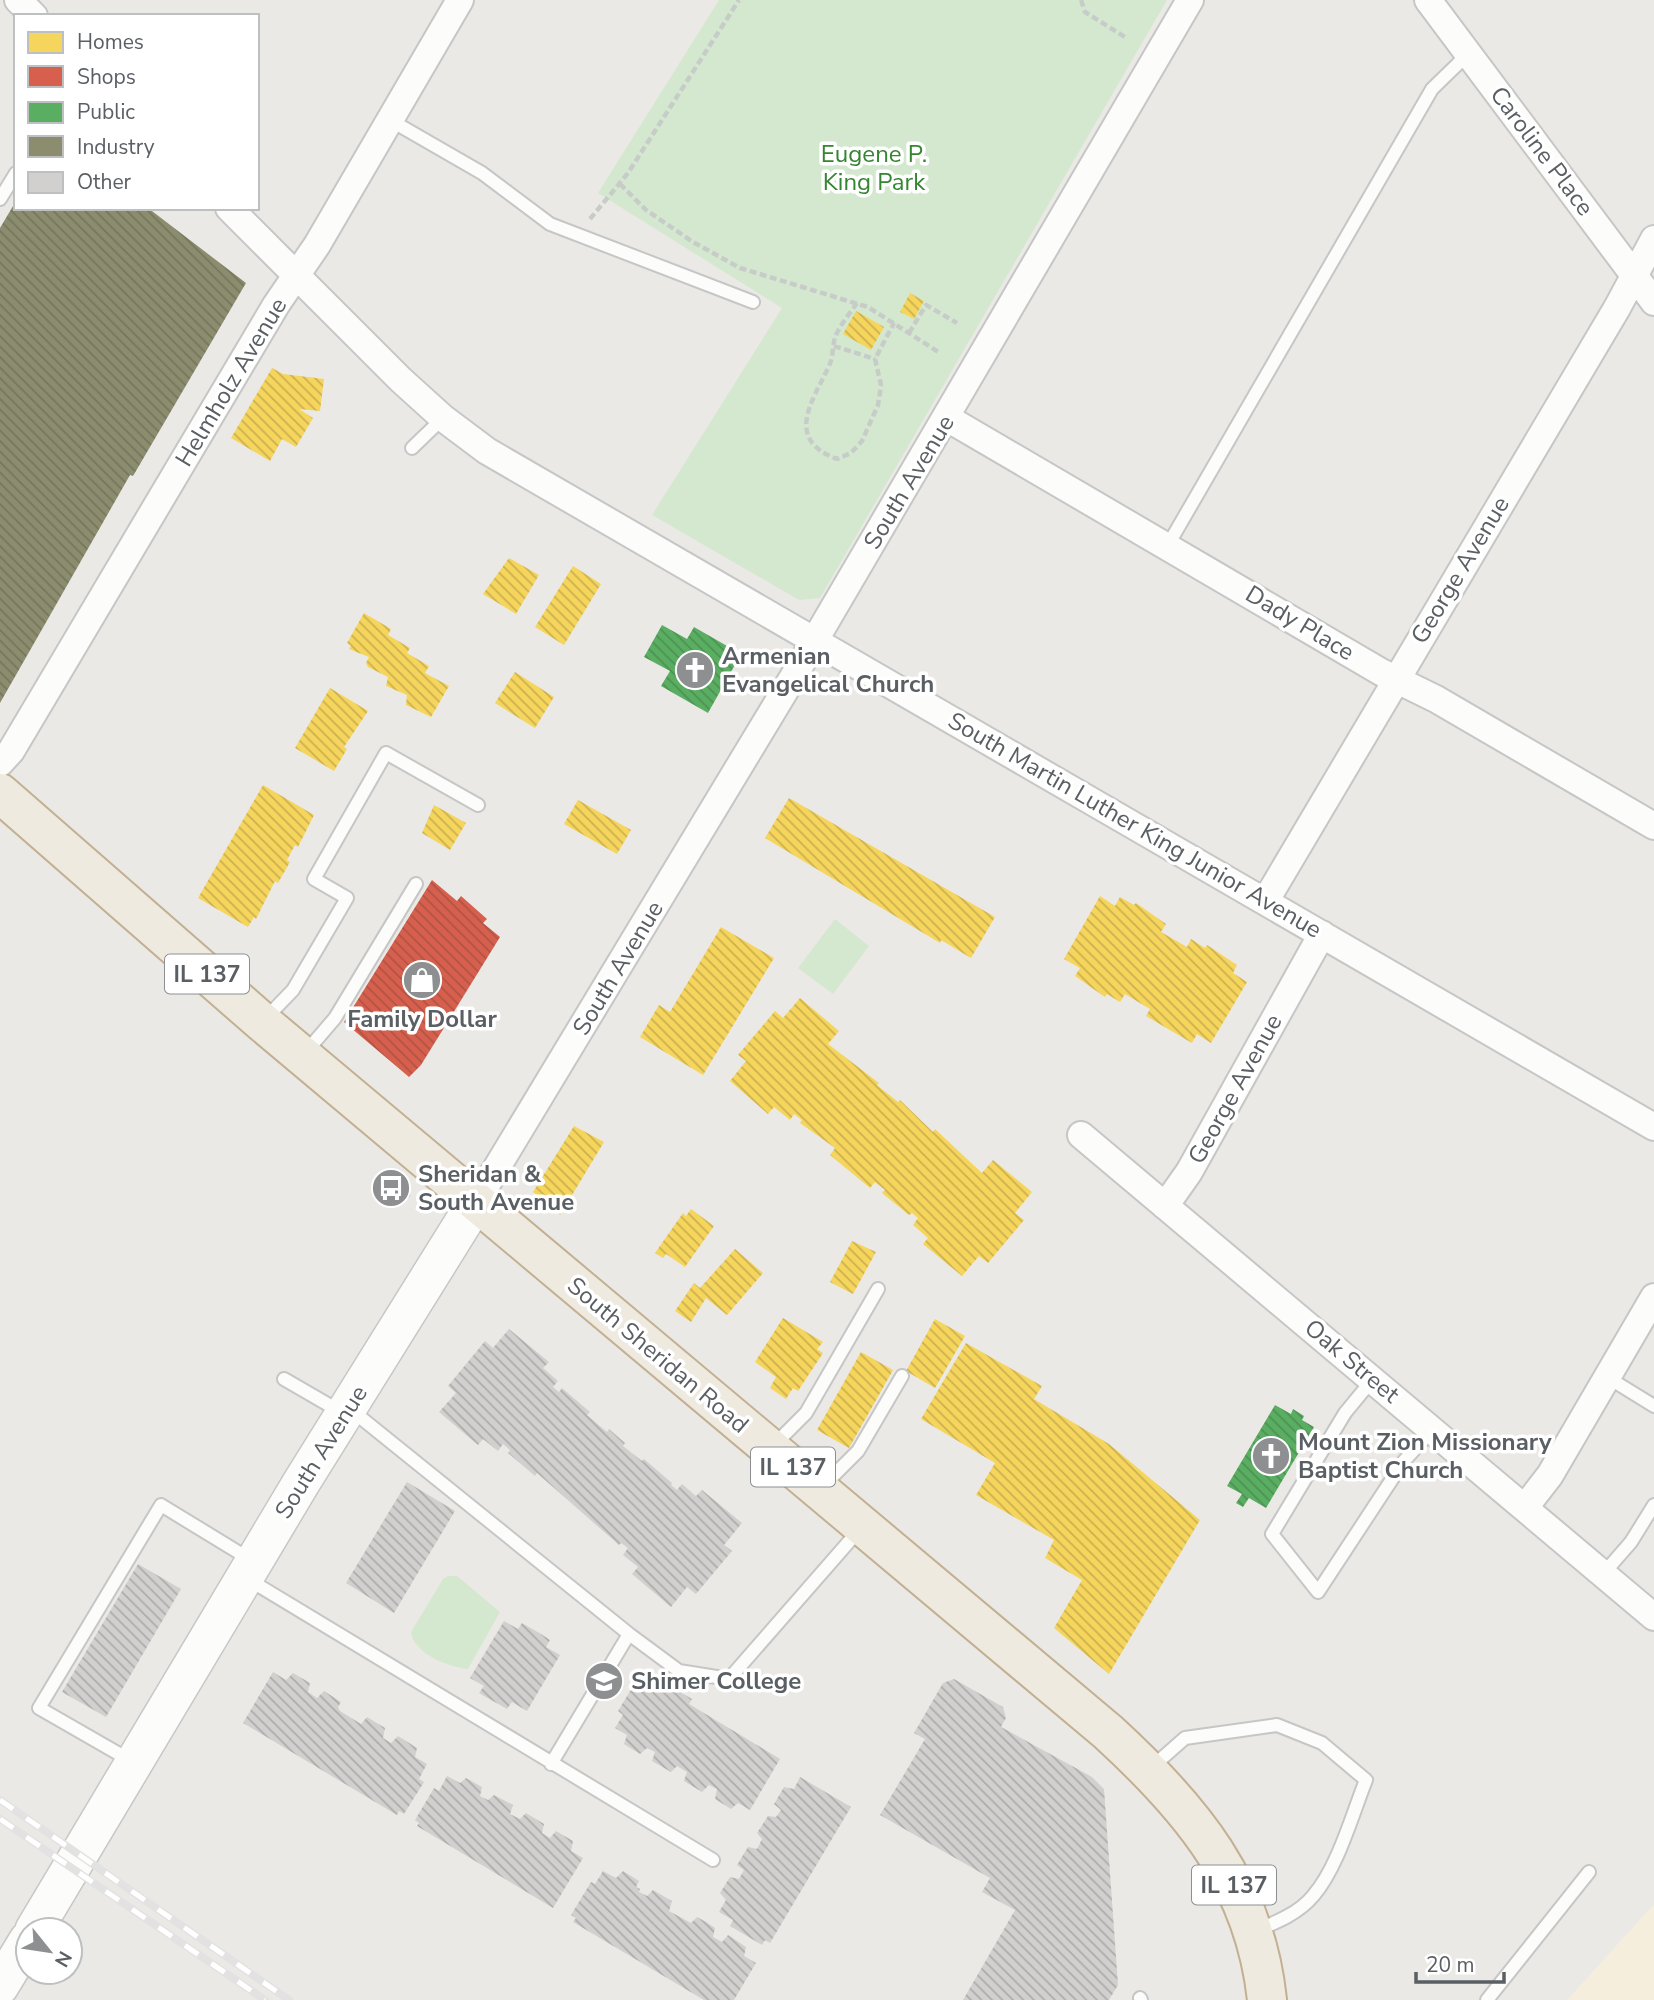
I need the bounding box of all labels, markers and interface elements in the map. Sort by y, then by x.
legend [14,14,259,210]
text: Homes [77,28,144,56]
text: Shops [77,63,136,91]
street label: Caroline Place [1483,80,1601,222]
text: Public [77,98,135,126]
text: Industry [77,133,155,161]
park label: Eugene P. King Park [821,138,927,198]
text: Other [77,168,132,196]
street label: Helmholz Avenue [168,292,294,472]
street label: South Avenue [856,409,962,555]
street label: George Avenue [1403,490,1517,650]
street label: Dady Place [1240,578,1360,668]
place label: Armenian Evangelical Church [722,640,934,700]
church icon: Armenian Evangelical Church [674,649,716,691]
street label: South Martin Luther King Junior Avenue [942,705,1328,945]
street label: South Avenue [565,895,671,1041]
road number: IL 137 [165,954,249,993]
shop icon: Family Dollar [401,959,443,1001]
place label: Family Dollar [347,1003,497,1035]
street label: George Avenue [1181,1008,1289,1170]
place label: Sheridan & South Avenue [418,1158,574,1218]
bus stop icon: Sheridan & South Avenue [370,1167,412,1209]
street label: South Sheridan Road [561,1270,755,1440]
street label: Oak Street [1298,1312,1407,1411]
street label: South Avenue [267,1379,375,1525]
place label: Mount Zion Missionary Baptist Church [1298,1426,1552,1486]
church icon: Mount Zion Missionary Baptist Church [1250,1435,1292,1477]
road number: IL 137 [751,1448,835,1486]
school or university icon: Shimer College [583,1660,625,1702]
place label: Shimer College [631,1665,801,1697]
road number: IL 137 [1192,1866,1276,1904]
north arrow [14,1916,84,1986]
scale bar [1416,1940,1504,1984]
text: N [48,1946,78,1972]
text: 20 m [1426,1951,1475,1979]

